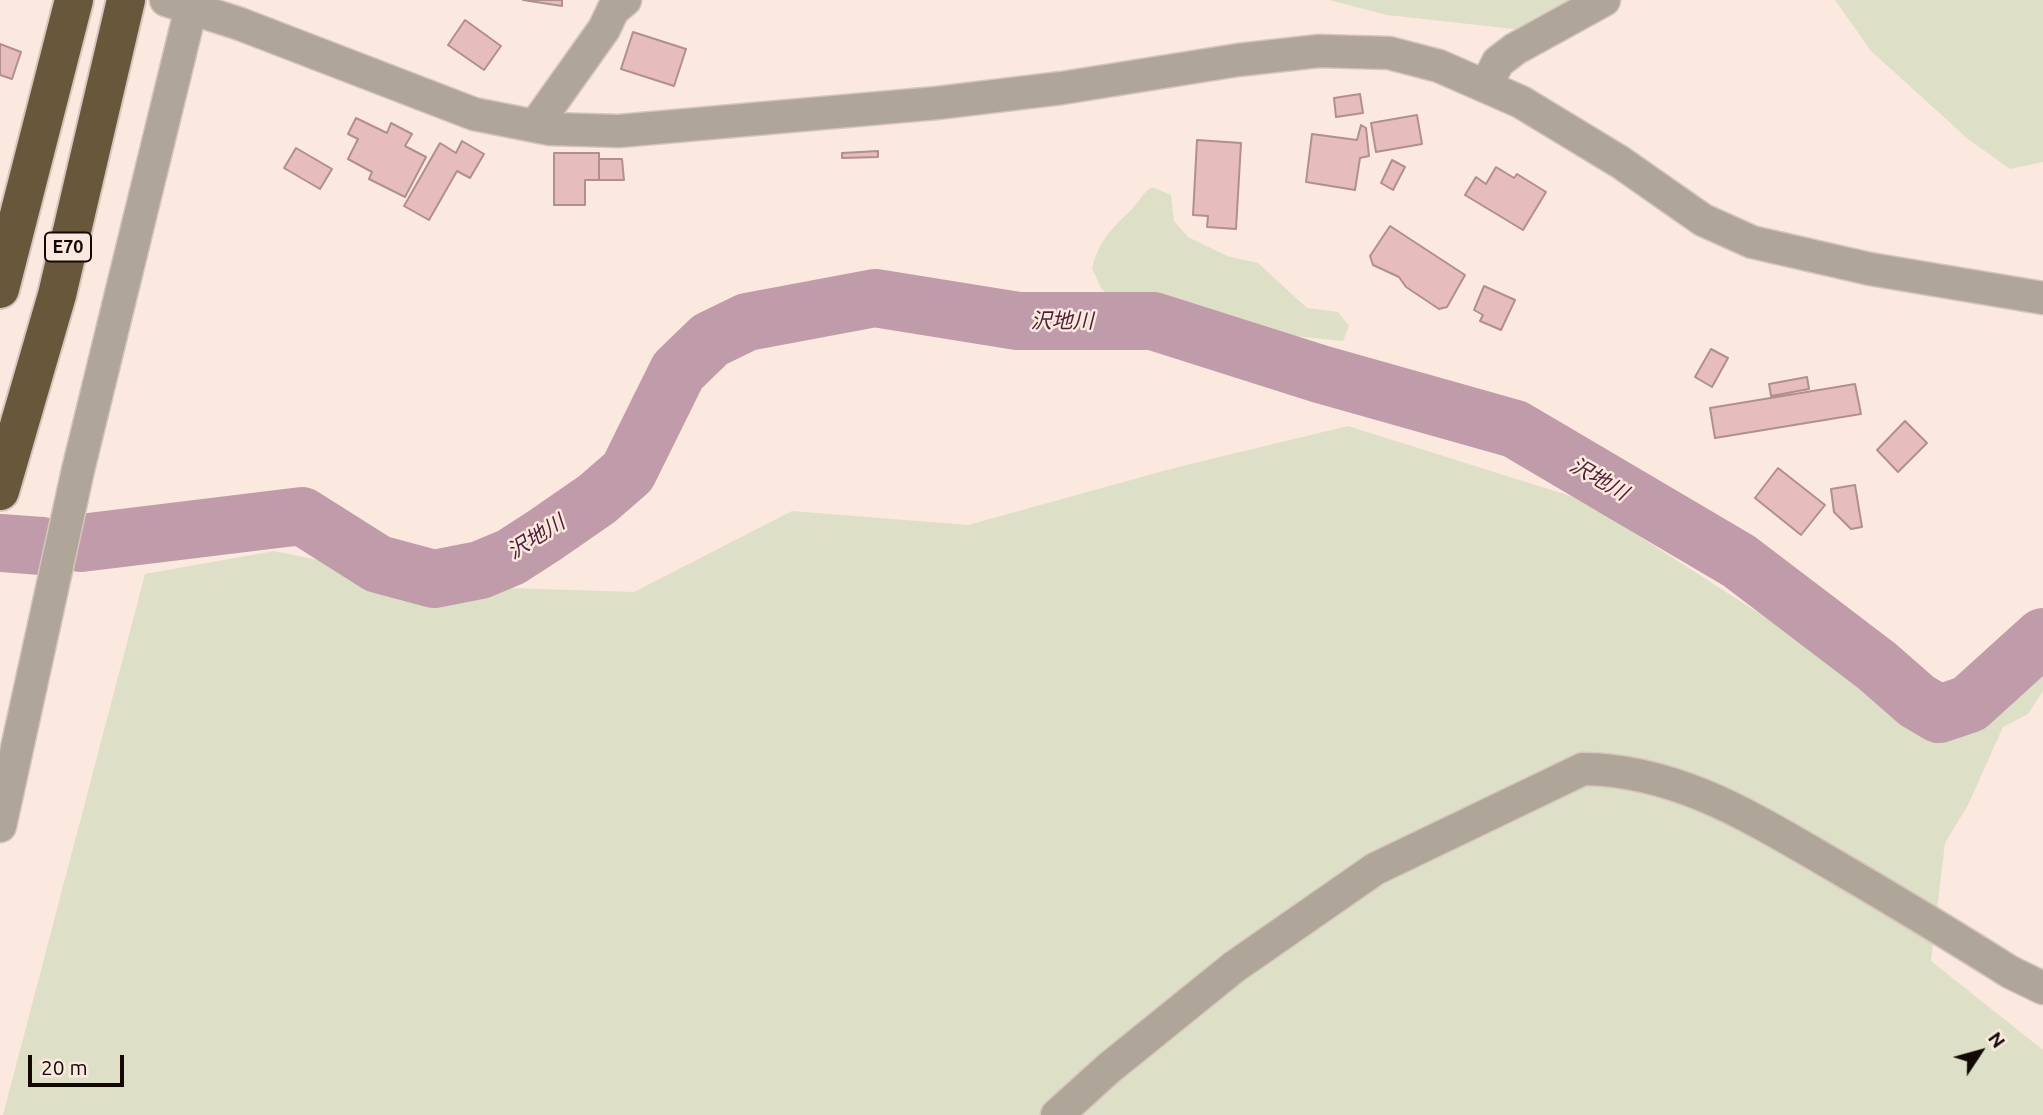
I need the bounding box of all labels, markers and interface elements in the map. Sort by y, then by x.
road number: E70 [45,232,91,262]
water label: 沢地川 [1031,308,1093,334]
water label: 沢地川 [1565,452,1633,506]
water label: 沢地川 [503,510,569,564]
north arrow [1945,1017,2015,1087]
text: N [1984,1027,2010,1052]
scale bar [32,1042,128,1086]
text: 20 m [41,1055,88,1079]

